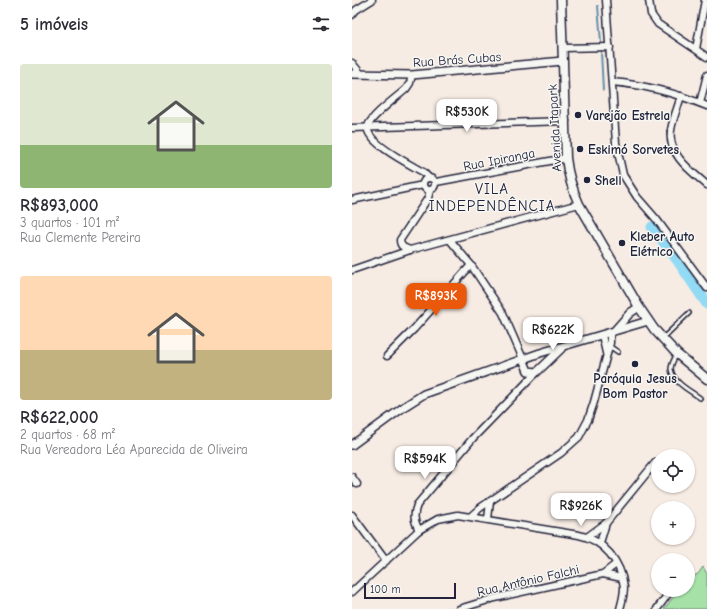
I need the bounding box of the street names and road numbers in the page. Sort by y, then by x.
street label: Rua Brás Cubas [412,49,502,70]
street label: Avenida Itapark [545,83,564,172]
street label: Rua Ipiranga [462,145,536,174]
street label: Rua Antônio Falchi [476,561,581,600]

